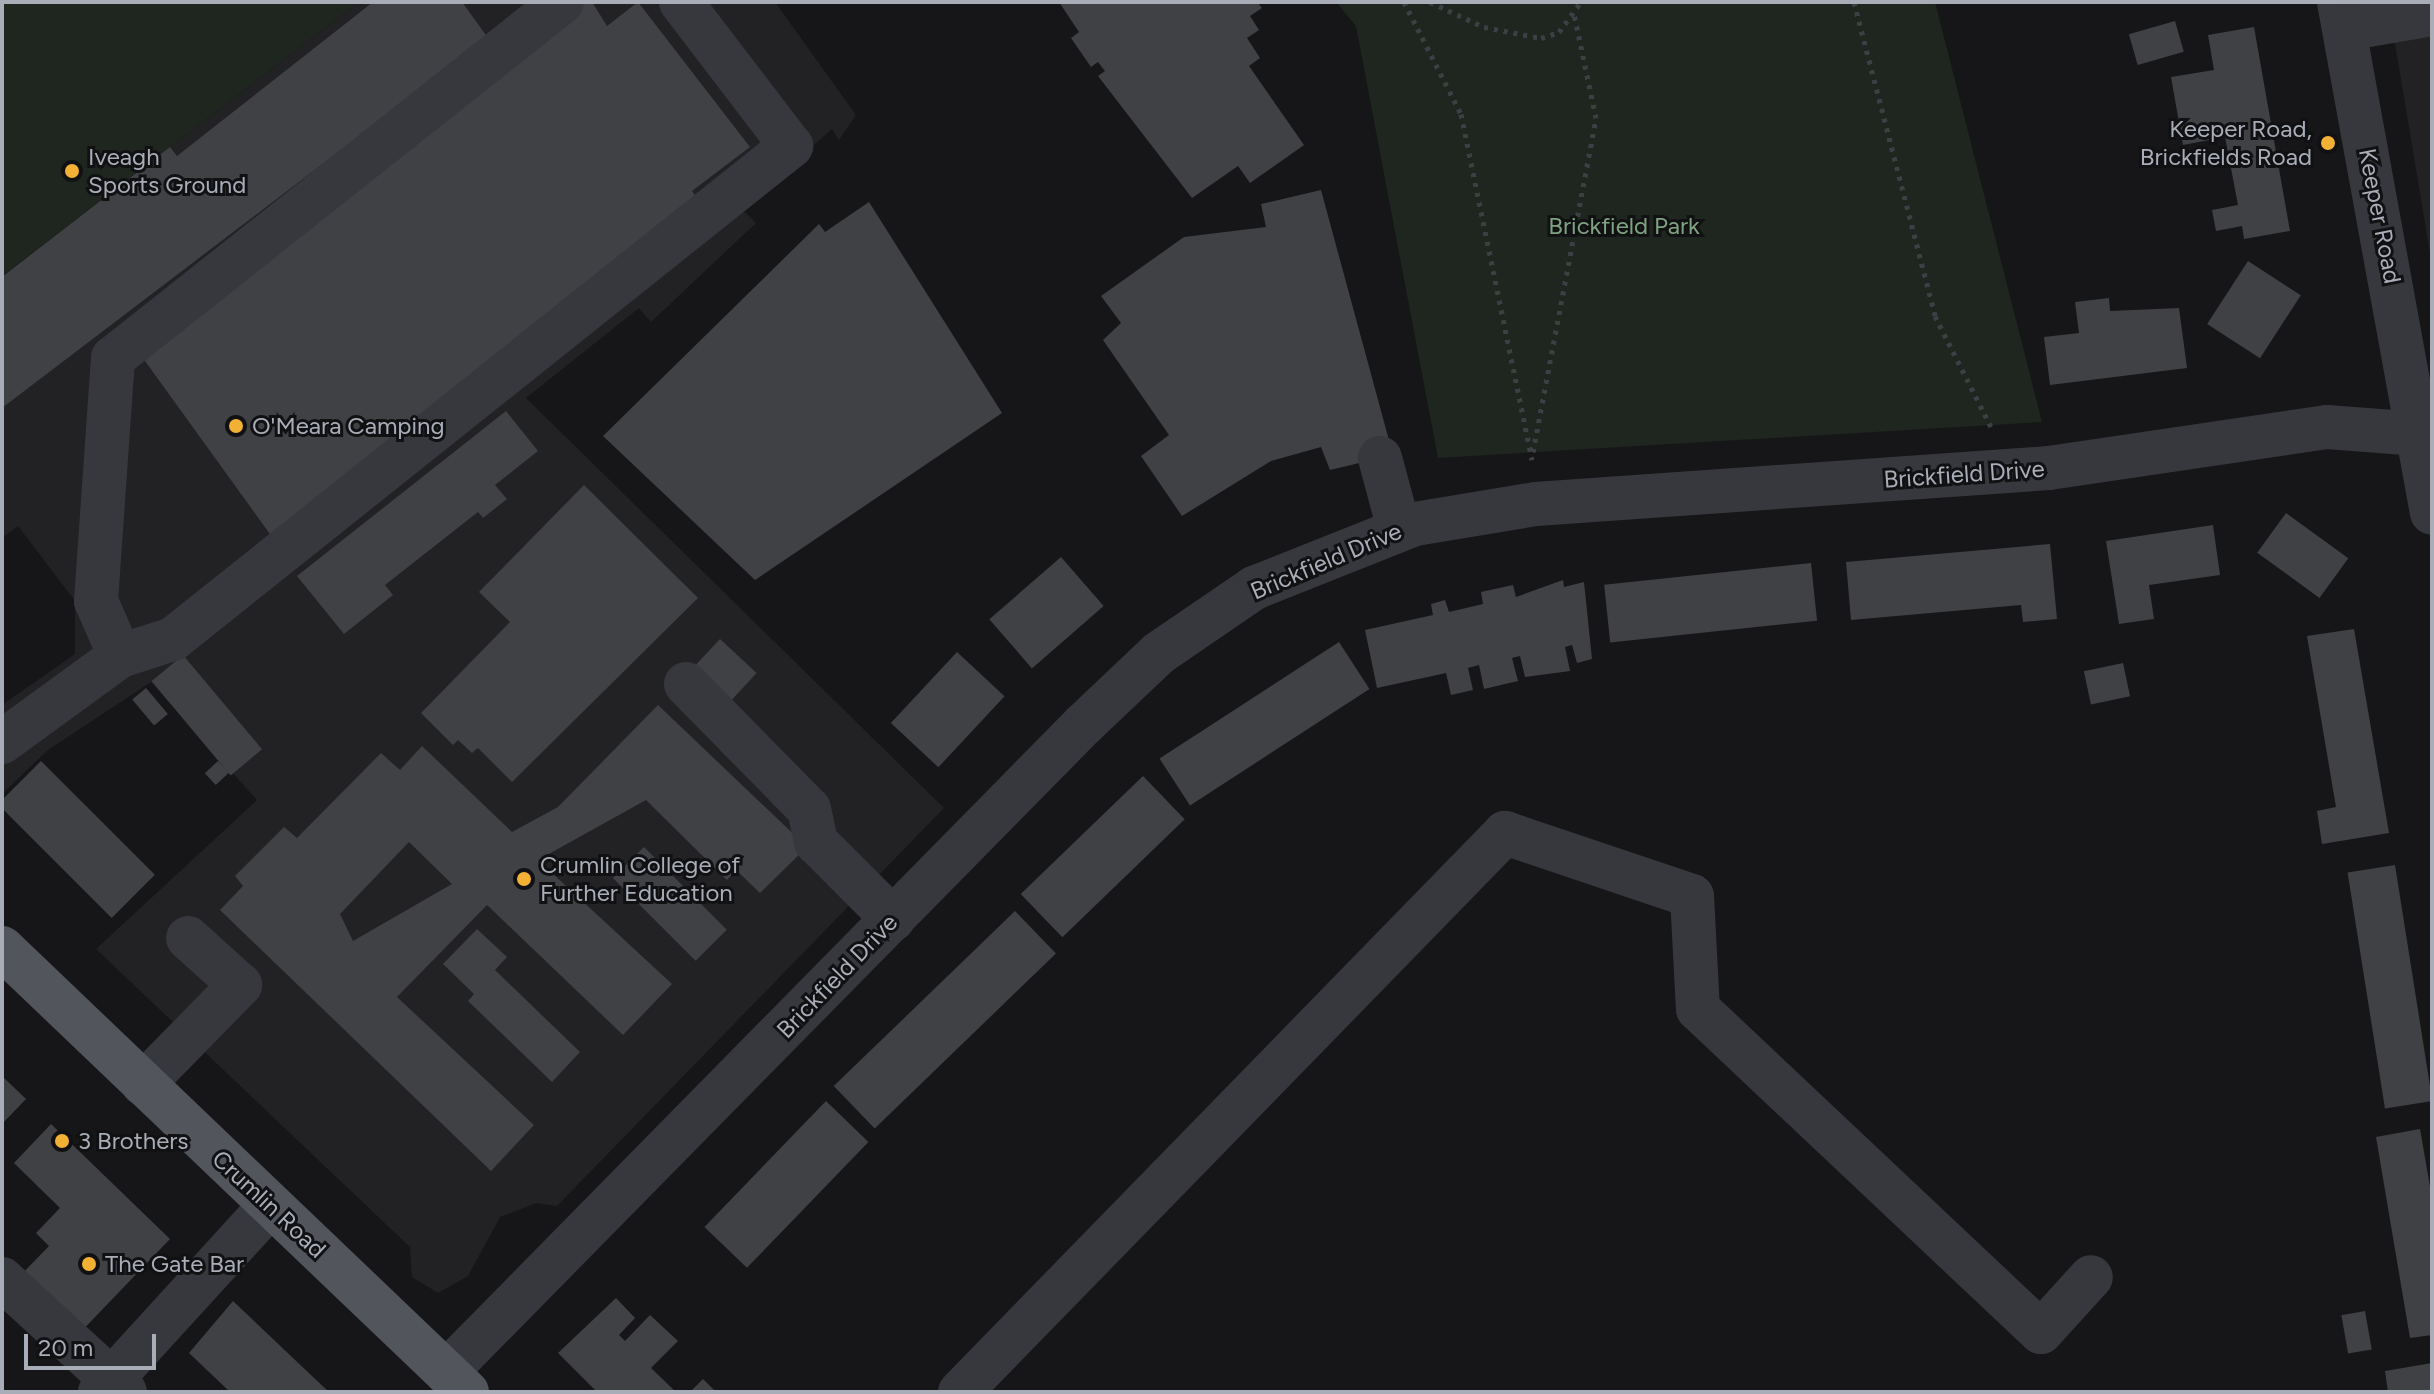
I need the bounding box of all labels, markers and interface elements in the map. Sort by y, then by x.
place label: Keeper Road, Brickfields Road [2140,115,2312,171]
marker: Keeper Road, Brickfields Road [2319,134,2337,152]
place label: Iveagh Sports Ground [88,143,246,199]
street label: Keeper Road [2353,146,2407,286]
marker: Iveagh Sports Ground [63,162,81,180]
park label: Brickfield Park [1548,212,1700,240]
place label: O'Meara Camping [252,412,445,440]
marker: O'Meara Camping [227,417,245,435]
street label: Brickfield Drive [1883,454,2045,494]
street label: Brickfield Drive [1246,516,1406,606]
place label: Crumlin College of Further Education [540,851,740,907]
marker: Crumlin College of Further Education [515,870,533,888]
street label: Brickfield Drive [771,908,903,1044]
place label: 3 Brothers [78,1127,189,1155]
marker: 3 Brothers [53,1132,71,1150]
street label: Crumlin Road [206,1144,332,1264]
place label: The Gate Bar [105,1250,244,1278]
marker: The Gate Bar [80,1255,98,1273]
scale bar [28,1318,160,1368]
text: 20 m [38,1333,93,1362]

